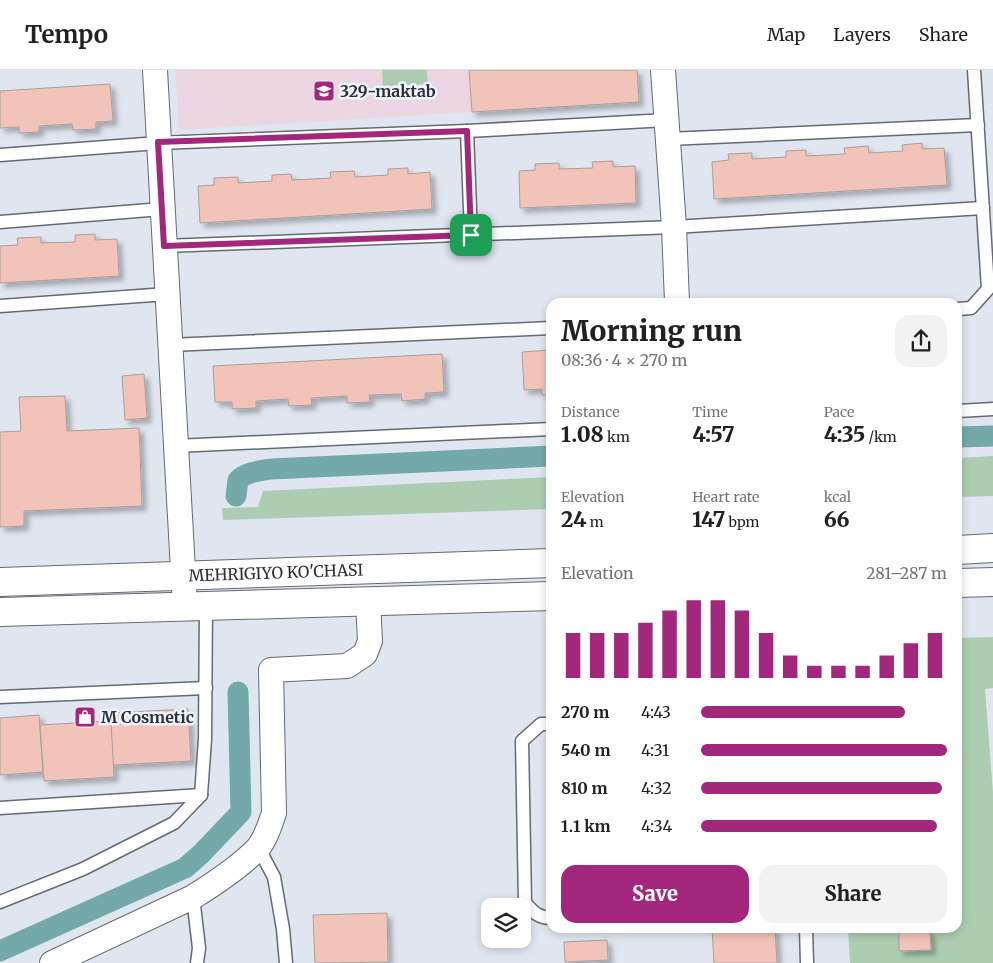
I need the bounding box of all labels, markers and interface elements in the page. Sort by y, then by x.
text: Tempo [25,19,108,50]
text: Map [767,23,805,46]
text: Layers [833,23,891,46]
text: Share [919,23,968,46]
school or university icon: 329-maktab [312,79,336,103]
place label: 329-maktab [340,81,436,101]
pin [450,214,492,256]
icon: arrive [457,221,485,249]
text: Morning run [561,313,742,349]
button: share [895,315,947,367]
text: 08:36 · 4 × 270 m [561,350,688,370]
text: Distance [561,403,620,421]
text: Time [692,403,728,421]
text: Pace [824,403,854,421]
text: 1.08 [561,421,604,448]
text: 4:57 [692,421,735,448]
text: 4:35 [824,421,865,448]
text: km [604,428,630,446]
text: /km [865,428,897,446]
text: Elevation [561,488,625,506]
text: Heart rate [692,488,759,506]
text: kcal [824,488,851,506]
text: 24 [561,506,586,533]
text: 147 [692,506,725,533]
text: 66 [824,506,850,533]
text: m [586,513,604,531]
text: bpm [725,513,759,531]
street label: MEHRIGIYO KO'CHASI [188,559,364,585]
text: Elevation [561,563,634,583]
text: 281–287 m [866,563,947,583]
text: 270 m [561,702,609,722]
text: 4:43 [641,702,671,722]
shop icon: M Cosmetic [73,705,97,729]
place label: M Cosmetic [101,707,194,727]
text: 540 m [561,740,611,760]
text: 4:31 [641,740,669,760]
text: 810 m [561,778,608,798]
text: 4:32 [641,778,672,798]
text: 1.1 km [561,816,611,836]
text: 4:34 [641,816,672,836]
button: Save [561,865,749,923]
button: Share [759,865,947,923]
map controls [481,898,531,948]
button: layers [481,898,531,948]

